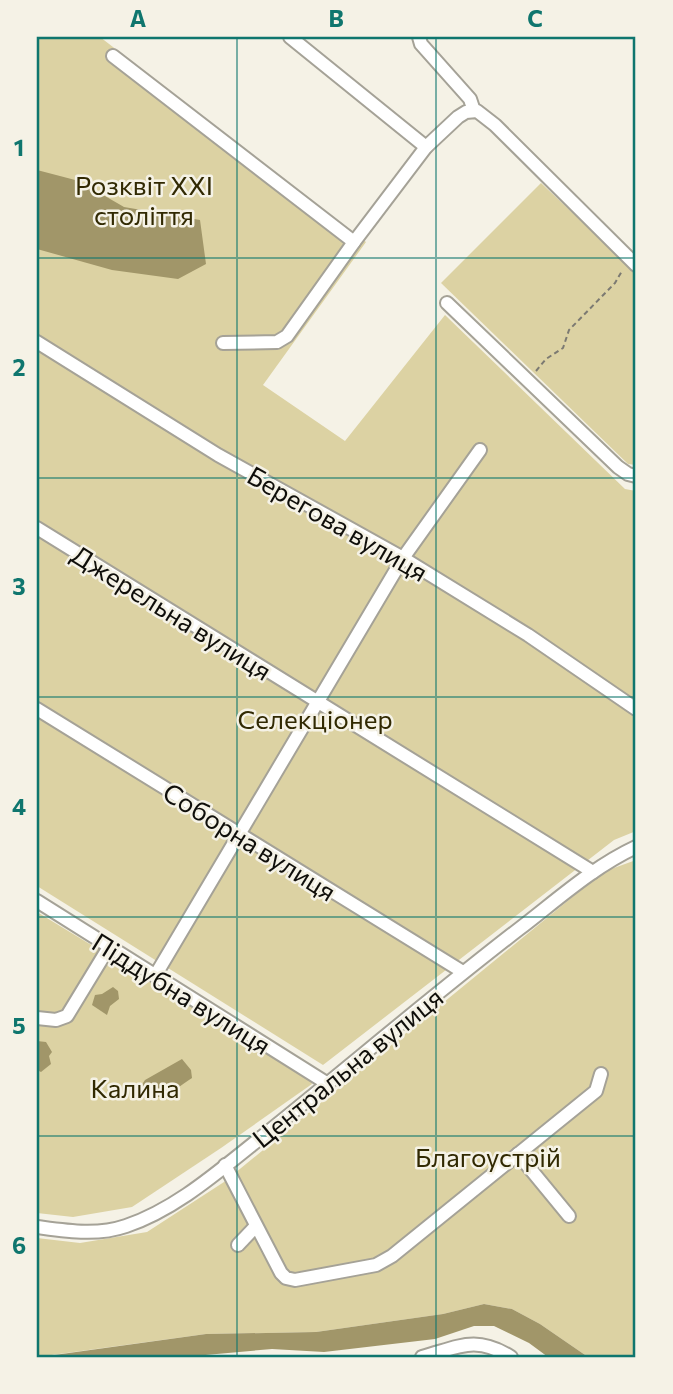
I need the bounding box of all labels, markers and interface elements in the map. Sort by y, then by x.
text: A [130,4,147,32]
text: B [328,4,344,32]
text: C [527,4,543,32]
text: 1 [14,133,24,161]
park label: Розквіт XXI століття [75,169,213,230]
text: 2 [12,353,26,381]
street label: Берегова вулиця [242,459,434,587]
street label: Джерельна вулиця [66,538,278,686]
text: 3 [12,572,26,600]
park label: Селекціонер [237,703,393,734]
street label: Соборна вулиця [158,775,342,907]
text: 4 [12,792,26,820]
street label: Піддубна вулиця [87,926,277,1060]
street label: Центральна вулиця [246,981,448,1153]
text: 5 [12,1011,26,1039]
park label: Калина [90,1072,180,1103]
park label: Благоустрій [415,1141,561,1172]
text: 6 [12,1231,26,1259]

